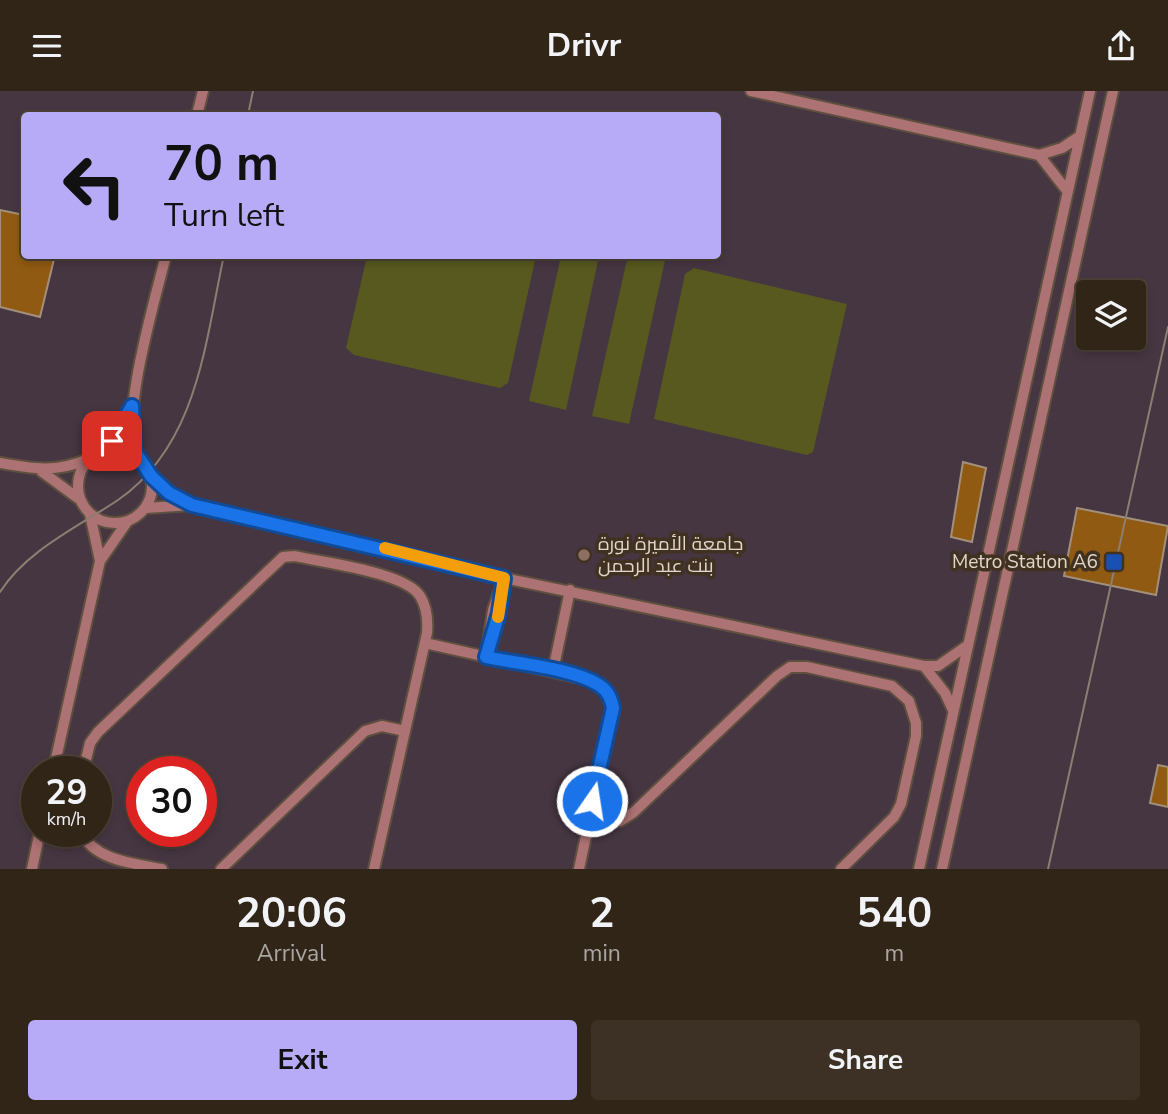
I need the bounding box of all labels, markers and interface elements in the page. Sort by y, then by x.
text: Drivr [547,24,621,67]
icon: menu [28,27,66,65]
icon: share [1102,27,1140,65]
text: 70 m [164,130,279,197]
icon: left [49,140,140,231]
text: Turn left [164,194,284,237]
map controls [1076,280,1146,350]
button: layers [1076,280,1146,350]
pin [82,411,142,471]
icon: arrive [93,422,131,460]
place label: جامعة الأميرة نورة بنت عبد الرحمن [598,531,743,579]
marker: جامعة الأميرة نورة بنت عبد الرحمن [576,547,592,563]
place label: Metro Station A6 [952,549,1098,575]
marker: Metro Station A6 [1104,552,1124,572]
speed limit sign: 30 [126,756,217,847]
position arrow [555,764,629,838]
text: 29 [45,769,88,816]
text: km/h [47,807,86,831]
text: 20:06 [236,885,347,942]
text: 2 [589,885,614,942]
text: 540 [857,885,932,942]
text: Arrival [257,938,326,969]
text: min [583,938,621,969]
text: m [885,938,904,969]
button: Exit [28,1020,577,1100]
button: Share [591,1020,1140,1100]

